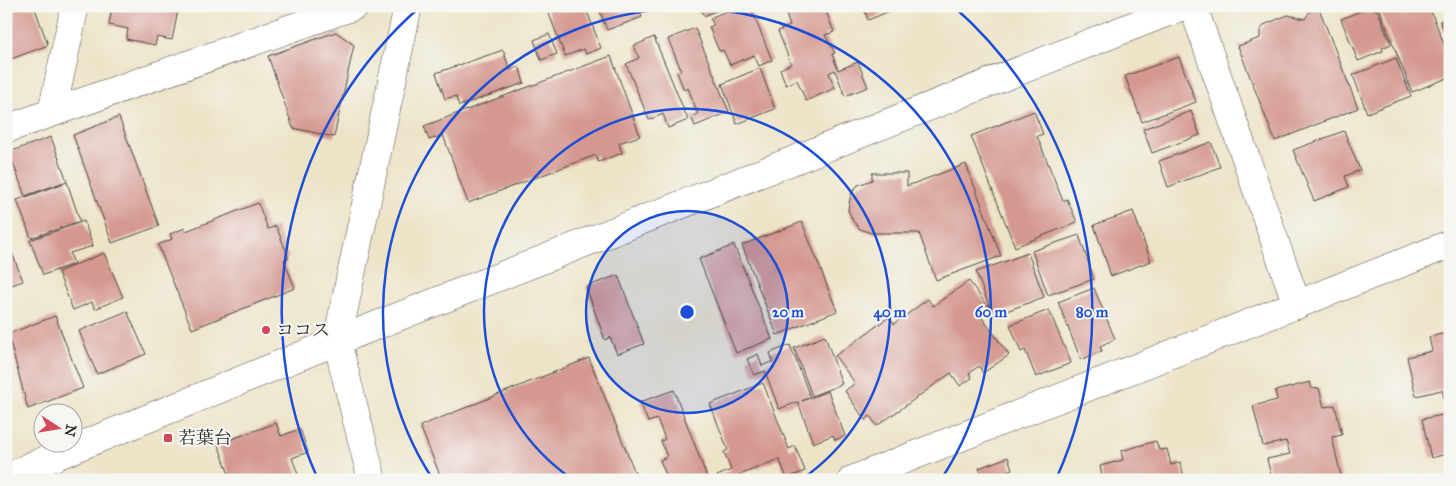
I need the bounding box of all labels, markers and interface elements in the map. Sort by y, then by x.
centre of rings [678,303,696,321]
text: 20 m [772,303,804,321]
text: 40 m [874,303,907,322]
text: 60 m [975,303,1008,321]
text: 80 m [1076,303,1109,321]
place label: ココス [276,319,330,341]
marker: ココス [260,324,272,336]
north arrow [32,404,82,454]
text: N [61,423,80,438]
place label: 若葉台 [178,427,232,449]
marker: 若葉台 [162,432,174,444]

